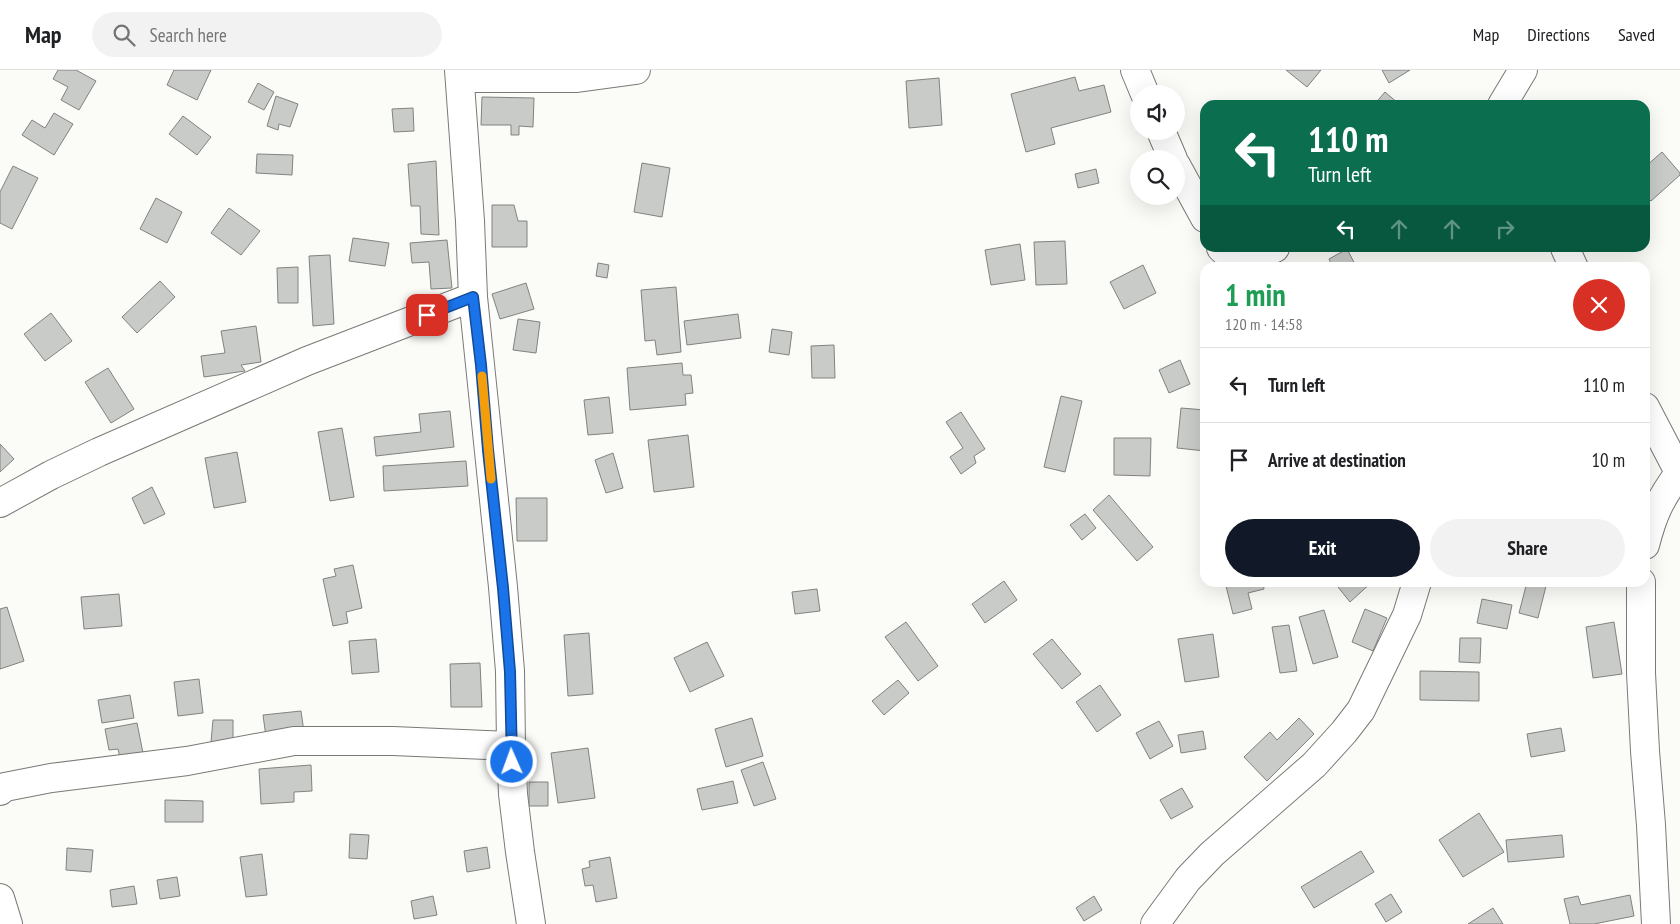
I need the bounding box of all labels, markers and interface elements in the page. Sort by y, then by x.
search box [92,12,442,57]
text: Map [25,19,62,50]
icon: search [110,21,138,49]
text: Search here [150,23,227,47]
text: Map [1473,23,1499,46]
text: Directions [1527,23,1590,46]
text: Saved [1618,23,1655,46]
map controls [1130,85,1185,205]
button: sound [1130,85,1185,140]
text: 110 m [1308,116,1389,162]
icon: left [1225,120,1290,185]
button: search [1130,150,1185,205]
text: Turn left [1308,160,1372,188]
icon: left [1332,215,1360,243]
icon: ahead [1385,215,1413,243]
icon: ahead [1438,215,1466,243]
icon: right [1491,215,1519,243]
text: 1 min [1225,275,1286,314]
button: close [1573,279,1625,331]
pin [406,294,448,336]
icon: arrive [413,301,441,329]
text: 120 m · 14:58 [1225,314,1303,334]
icon: left [1225,371,1253,399]
text: Turn left [1268,373,1325,397]
text: 110 m [1583,373,1625,397]
icon: arrive [1225,446,1253,474]
text: Arrive at destination [1268,448,1406,472]
text: 10 m [1592,448,1625,472]
button: Exit [1225,519,1420,577]
button: Share [1430,519,1625,577]
position arrow [485,735,537,787]

